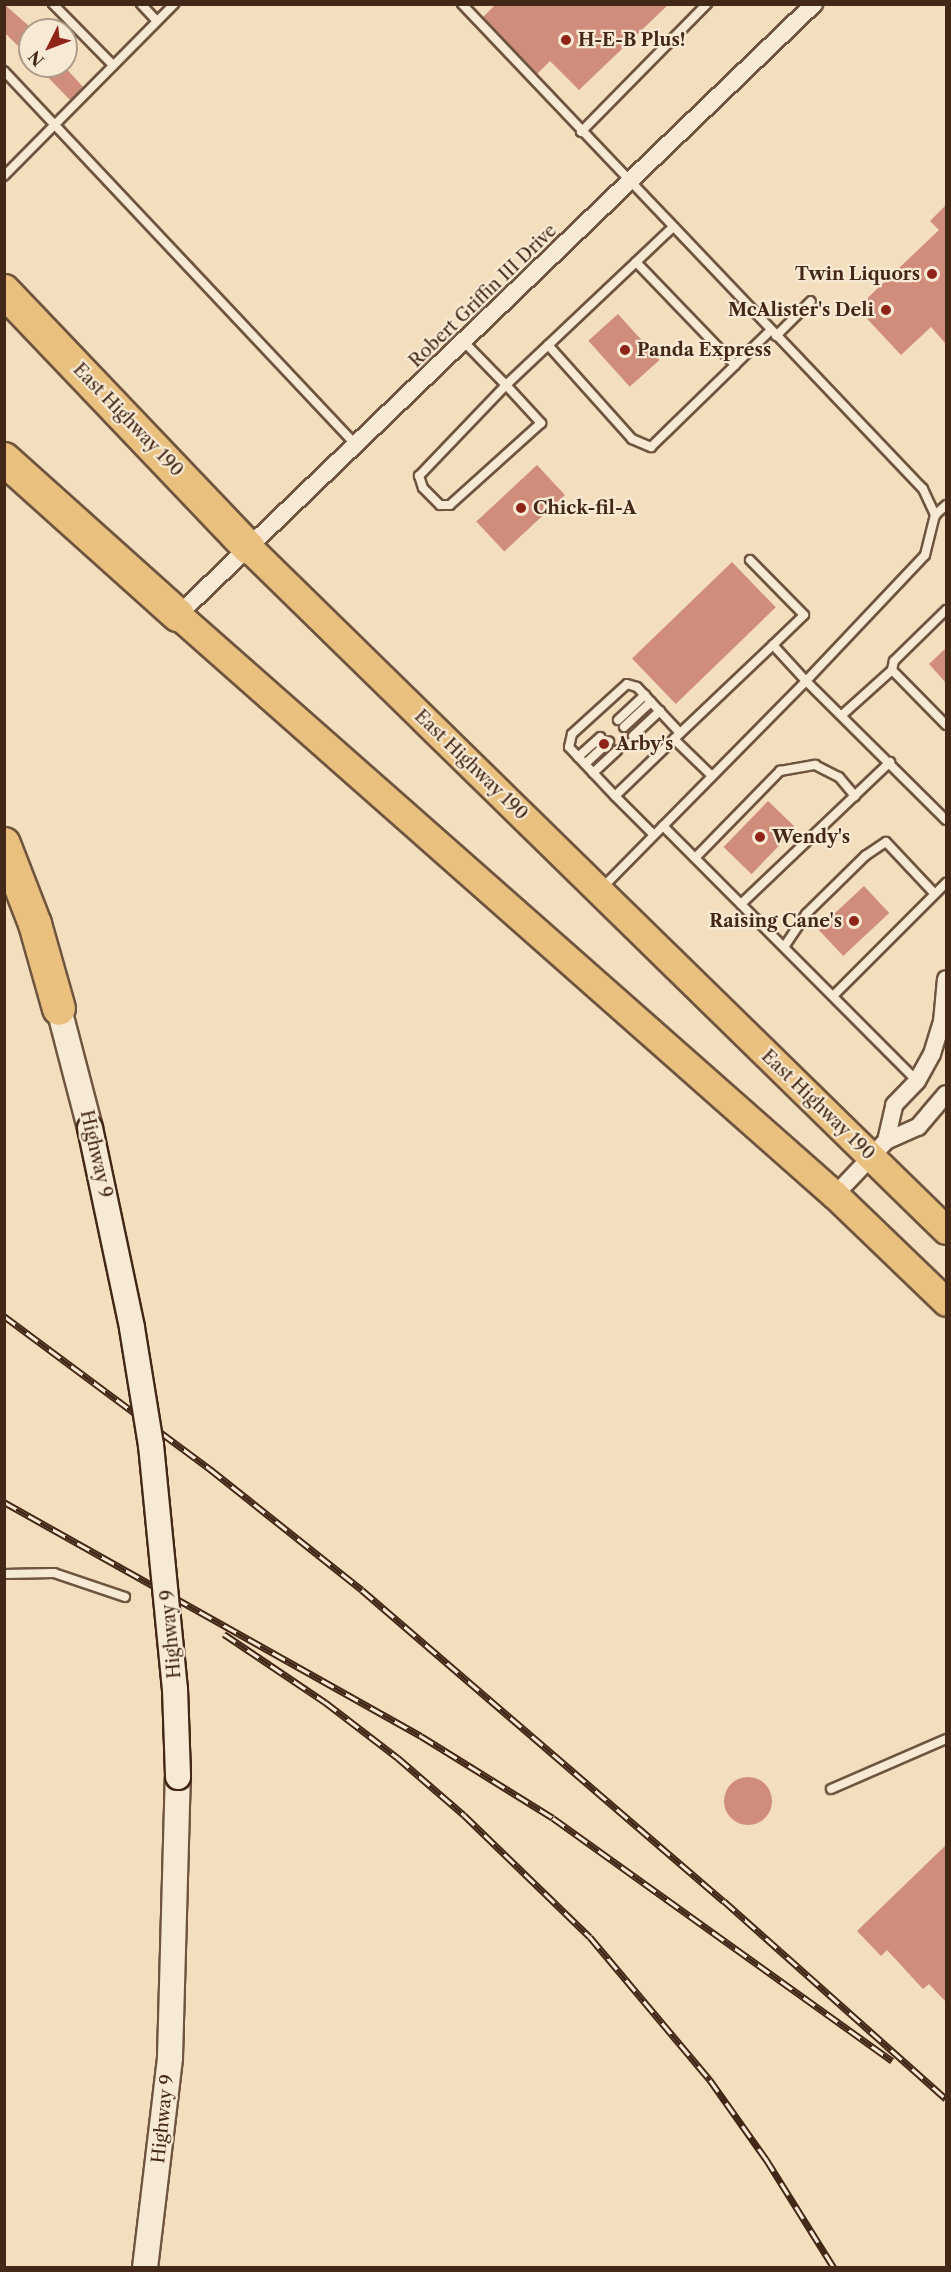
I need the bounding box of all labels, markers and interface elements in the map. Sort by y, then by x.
north arrow [18,18,78,78]
place label: H-E-B Plus! [578,29,686,51]
marker: H-E-B Plus! [559,33,573,47]
text: N [24,47,48,71]
street label: Robert Griffin III Drive [405,220,561,372]
place label: Twin Liquors [795,263,920,285]
marker: Twin Liquors [925,267,939,281]
place label: McAlister's Deli [728,299,874,321]
marker: McAlister's Deli [879,303,893,317]
place label: Panda Express [637,339,771,361]
marker: Panda Express [618,343,632,357]
street label: East Highway 190 [68,359,188,481]
place label: Chick-fil-A [533,497,636,519]
marker: Chick-fil-A [514,501,528,515]
street label: East Highway 190 [410,705,532,825]
place label: Arby's [616,733,673,755]
marker: Arby's [597,737,611,751]
place label: Wendy's [772,826,850,848]
marker: Wendy's [753,830,767,844]
place label: Raising Cane's [709,910,842,932]
marker: Raising Cane's [847,914,861,928]
street label: East Highway 190 [757,1045,879,1165]
street label: Highway 9 [75,1108,117,1200]
street label: Highway 9 [156,1588,186,1680]
street label: Highway 9 [148,2073,178,2165]

